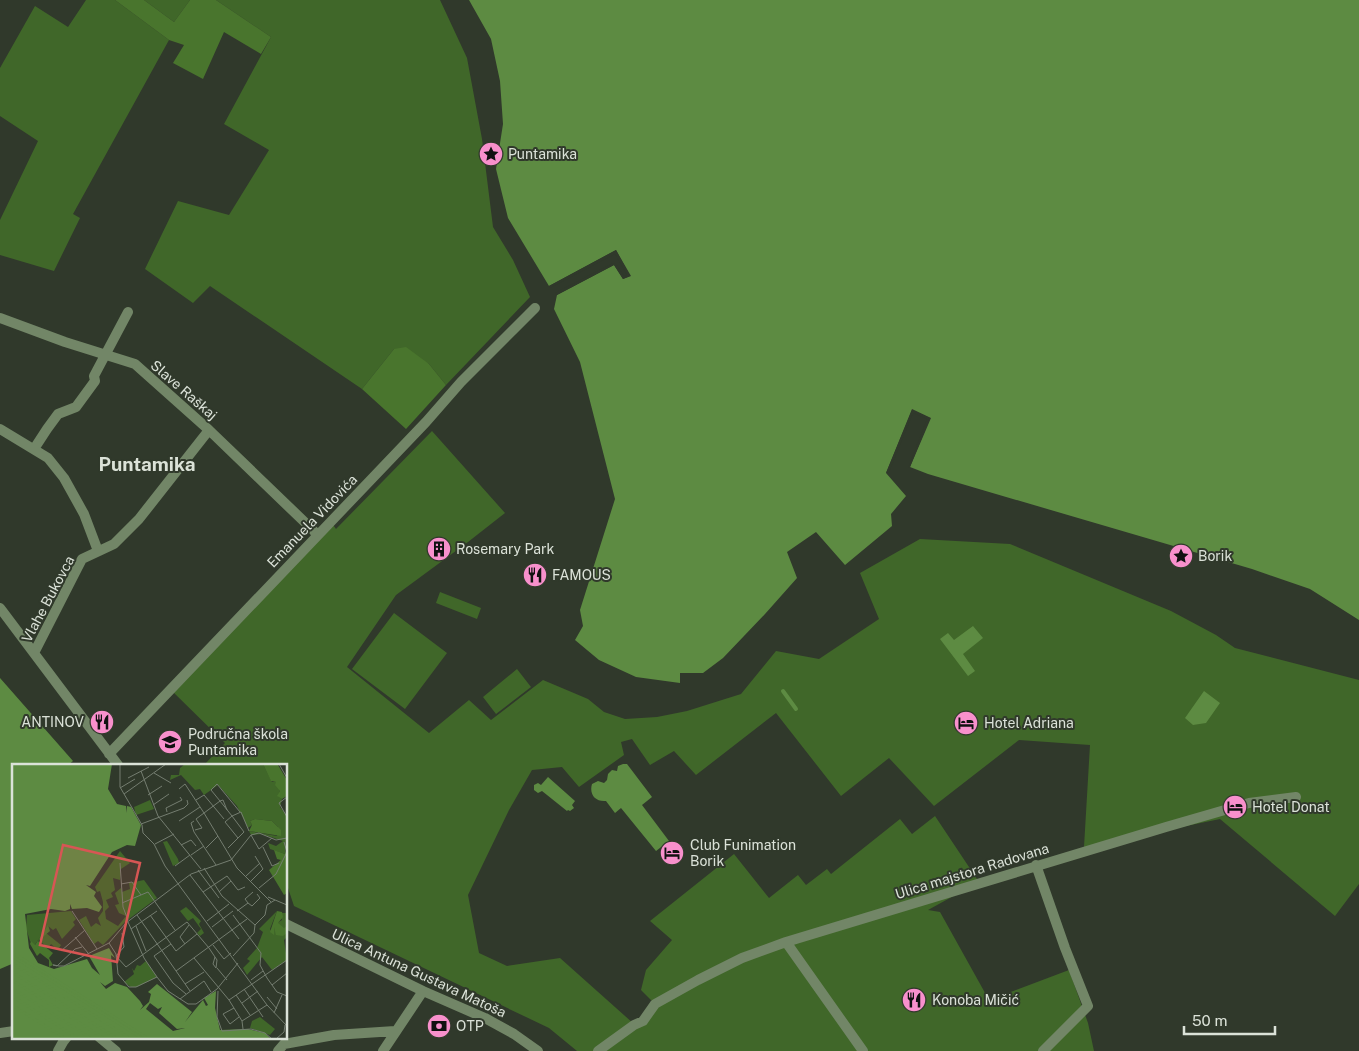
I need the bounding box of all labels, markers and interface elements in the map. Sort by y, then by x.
place icon: Puntamika [478,141,504,167]
place label: Puntamika [508,146,577,162]
street label: Slave Raškaj [148,357,220,423]
district label: Puntamika [99,453,195,475]
street label: Emanuela Vidovića [264,471,360,571]
building icon: Rosemary Park [426,536,452,562]
place label: Rosemary Park [456,541,554,557]
place icon: Borik [1168,543,1194,569]
place label: Borik [1198,548,1232,564]
street label: Vlahe Bukovca [18,553,78,645]
restaurant icon: FAMOUS [522,562,548,588]
place label: FAMOUS [552,567,611,583]
restaurant icon: ANTINOV [89,709,115,735]
hotel icon: Hotel Adriana [953,710,979,736]
place label: ANTINOV [21,714,85,730]
place label: Hotel Adriana [984,715,1074,731]
place label: Područna škola Puntamika [188,726,288,758]
school or university icon: Područna škola Puntamika [157,729,183,755]
inset map [12,764,288,1038]
hotel icon: Hotel Donat [1222,794,1248,820]
place label: Hotel Donat [1252,799,1330,815]
place label: Club Funimation Borik [690,837,796,869]
hotel icon: Club Funimation Borik [659,840,685,866]
street label: Ulica majstora Radovana [893,840,1051,902]
street label: Ulica Antuna Gustava Matoša [329,925,509,1021]
restaurant icon: Konoba Mičić [901,987,927,1013]
place label: Konoba Mičić [932,992,1019,1008]
scale bar [1184,1004,1275,1036]
text: 50 m [1192,1012,1227,1029]
bank icon: OTP [426,1013,452,1039]
place label: OTP [456,1018,484,1034]

